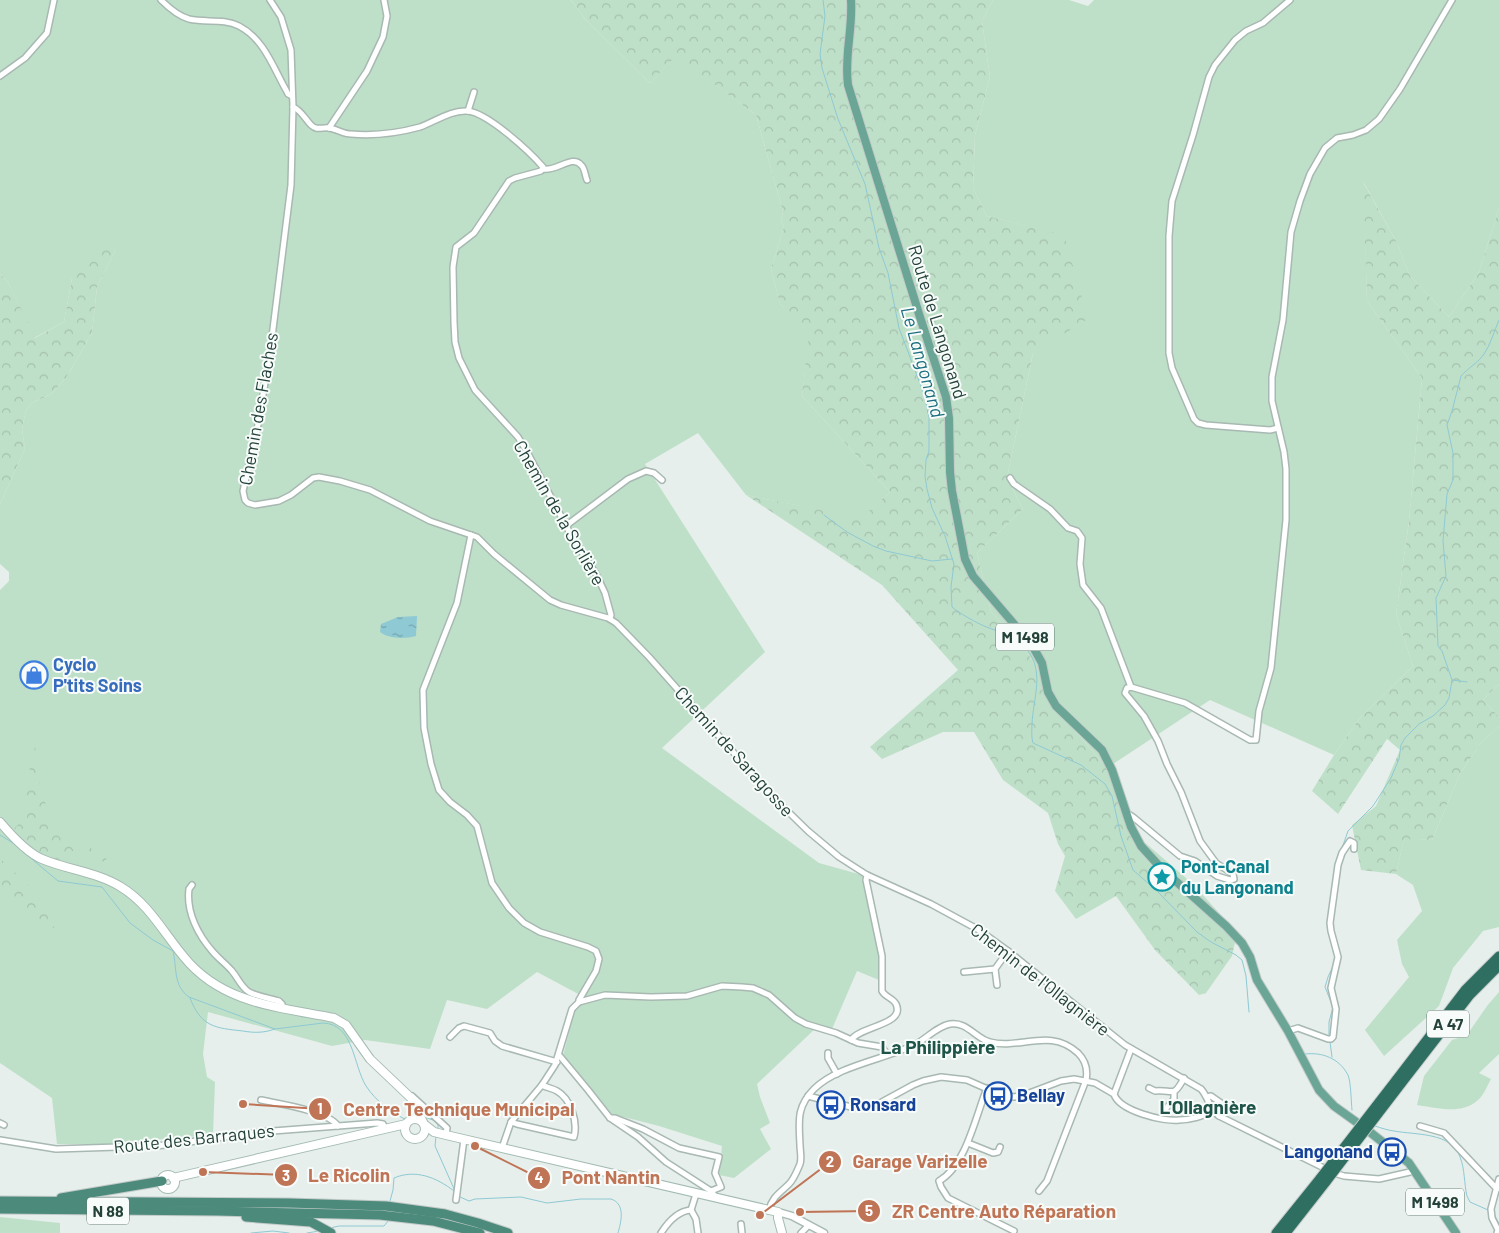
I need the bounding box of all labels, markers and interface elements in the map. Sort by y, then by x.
street label: Route de Langonand [904,242,972,401]
water label: Le Langonand [897,304,950,420]
street label: Chemin des Flaches [234,331,282,487]
street label: Chemin de la Sorlière [509,436,610,589]
road number: M 1498 [996,624,1054,650]
place label: Cyclo P'tits Soins [53,653,142,696]
shop icon: Cyclo P'tits Soins [19,660,49,690]
street label: Chemin de Saragosse [671,682,799,821]
place label: Pont-Canal du Langonand [1181,855,1294,898]
place icon: Pont-Canal du Langonand [1147,862,1177,892]
street label: Chemin de l'Ollagnière [967,918,1115,1040]
road number: A 47 [1427,1011,1469,1038]
district label: La Philippière [881,1035,995,1058]
bus stop icon: Bellay [983,1081,1013,1111]
place label: Bellay [1017,1084,1065,1106]
bus stop icon: Ronsard [816,1090,846,1120]
callout: Centre Technique Municipal [308,1092,584,1126]
place label: Ronsard [850,1093,916,1115]
district label: L'Ollagnière [1160,1095,1256,1118]
text: Centre Technique Municipal [343,1097,575,1120]
text: 1 [317,1099,323,1117]
street label: Route des Barraques [112,1119,275,1157]
bus stop icon: Langonand [1377,1137,1407,1167]
place label: Langonand [1284,1140,1373,1162]
callout: Garage Varizelle [818,1145,998,1179]
text: Garage Varizelle [852,1149,988,1172]
text: 2 [826,1152,834,1170]
callout: Le Ricolin [273,1158,400,1192]
callout: Pont Nantin [527,1161,670,1195]
text: Le Ricolin [308,1163,390,1186]
text: Pont Nantin [562,1165,660,1188]
text: 3 [282,1166,290,1184]
text: 4 [534,1168,544,1186]
road number: M 1498 [1406,1188,1464,1216]
callout: ZR Centre Auto Réparation [857,1194,1126,1228]
road number: N 88 [87,1198,129,1224]
text: ZR Centre Auto Réparation [892,1199,1116,1222]
text: 5 [865,1201,873,1219]

